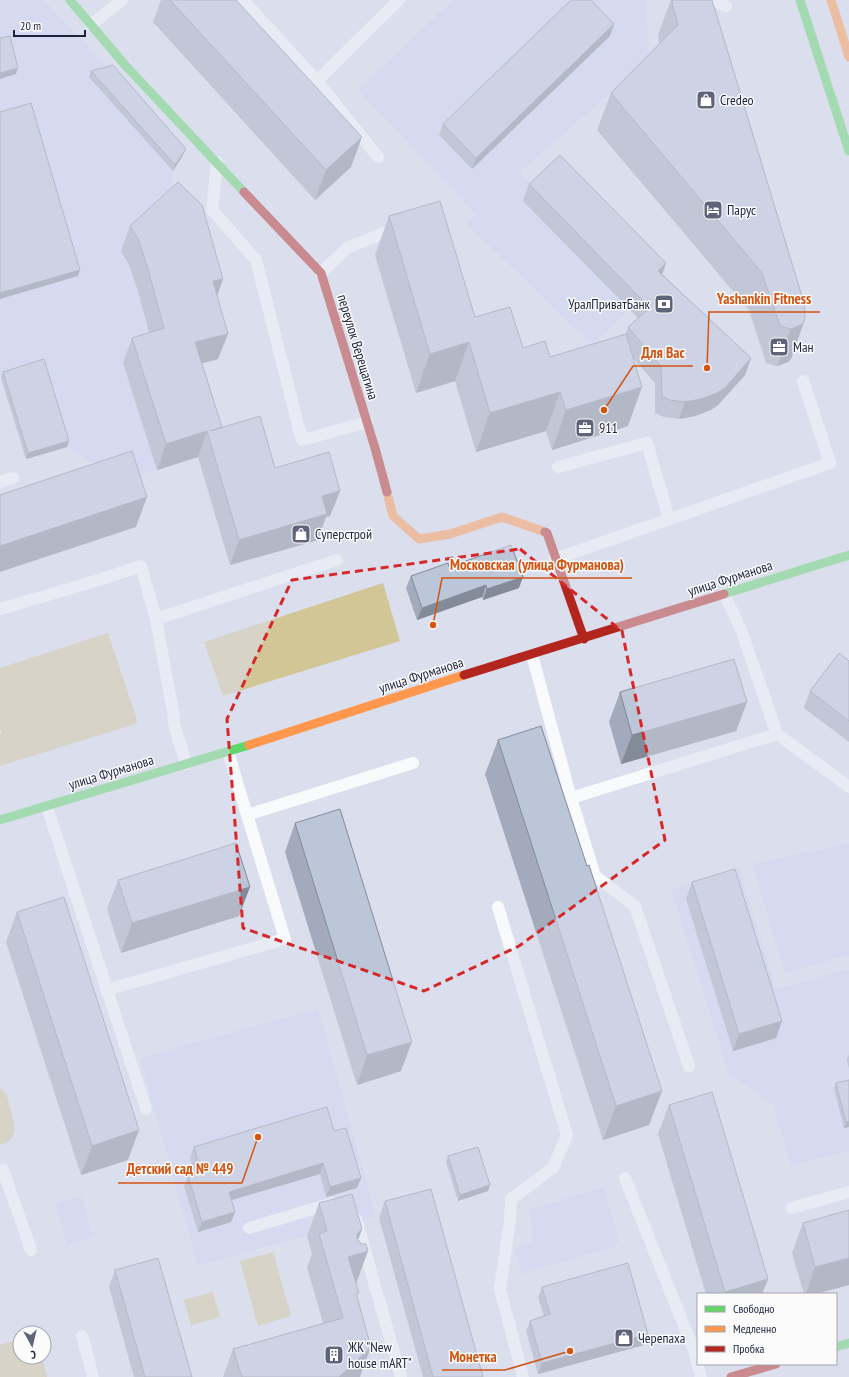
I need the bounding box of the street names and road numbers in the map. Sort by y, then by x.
street label: переулок Верещагина [333,292,383,402]
street label: улица Фурманова [685,556,775,600]
street label: улица Фурманова [376,653,466,697]
street label: улица Фурманова [66,751,156,793]

